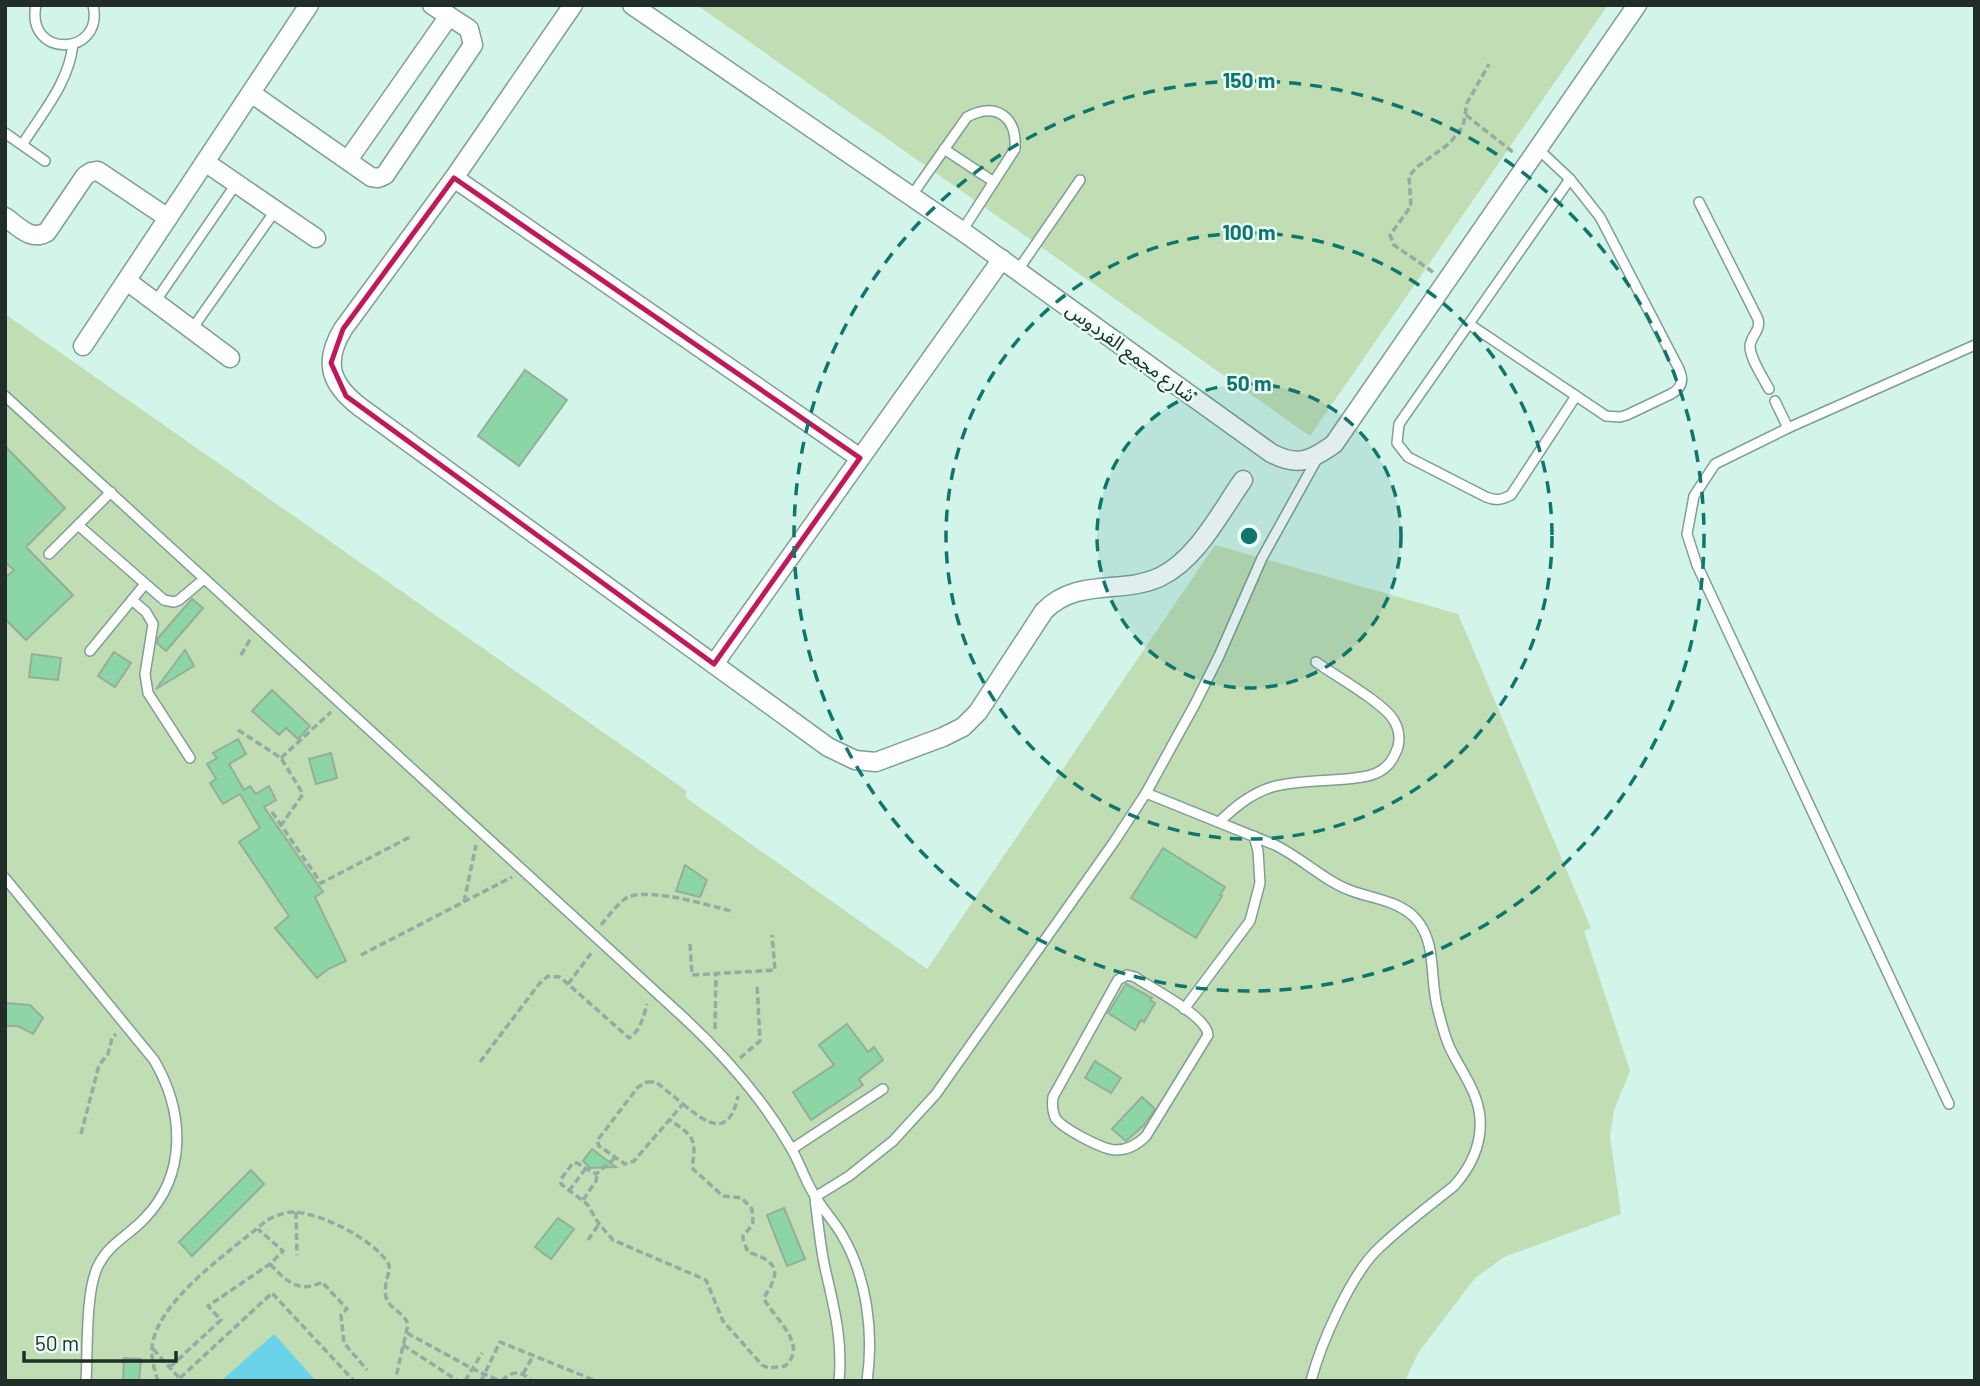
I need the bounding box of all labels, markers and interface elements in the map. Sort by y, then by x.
text: 150 m [1223,67,1275,92]
text: 100 m [1222,219,1276,244]
street label: شارع مجمع الفردوس [1060,297,1200,409]
text: 50 m [1226,370,1272,395]
centre of rings [1237,524,1261,548]
scale bar [24,1320,177,1364]
text: 50 m [35,1330,79,1355]

